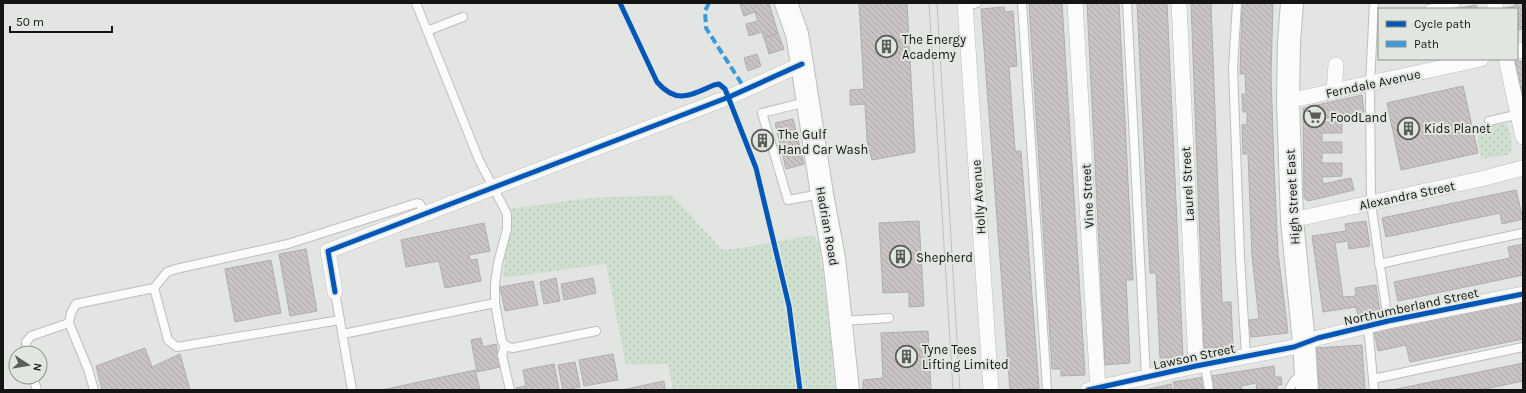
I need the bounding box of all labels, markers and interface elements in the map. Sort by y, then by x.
scale bar [10,8,112,34]
legend [1378,8,1518,60]
text: 50 m [16,15,44,29]
text: Cycle path [1414,17,1471,31]
place label: The Energy Academy [902,32,966,62]
building icon: The Energy Academy [873,33,899,59]
text: Path [1414,37,1439,51]
street label: Ferndale Avenue [1324,66,1422,101]
supermarket icon: FoodLand [1302,104,1328,130]
place label: FoodLand [1330,110,1387,125]
building icon: Kids Planet [1396,115,1422,141]
place label: Kids Planet [1424,121,1491,136]
place label: The Gulf Hand Car Wash [778,127,868,157]
building icon: The Gulf Hand Car Wash [750,128,776,154]
street label: Laurel Street [1178,146,1197,222]
street label: High Street East [1282,149,1302,245]
street label: Holly Avenue [968,159,989,235]
street label: Vine Street [1078,163,1097,229]
street label: Alexandra Street [1358,178,1457,213]
street label: Hadrian Road [813,185,842,267]
building icon: Shepherd [888,244,914,270]
place label: Shepherd [916,250,973,265]
street label: Northumberland Street [1342,285,1480,328]
street label: Lawson Street [1152,340,1236,372]
place label: Tyne Tees Lifting Limited [922,342,1009,372]
building icon: Tyne Tees Lifting Limited [893,343,919,369]
north arrow [8,345,48,385]
text: N [30,362,44,372]

